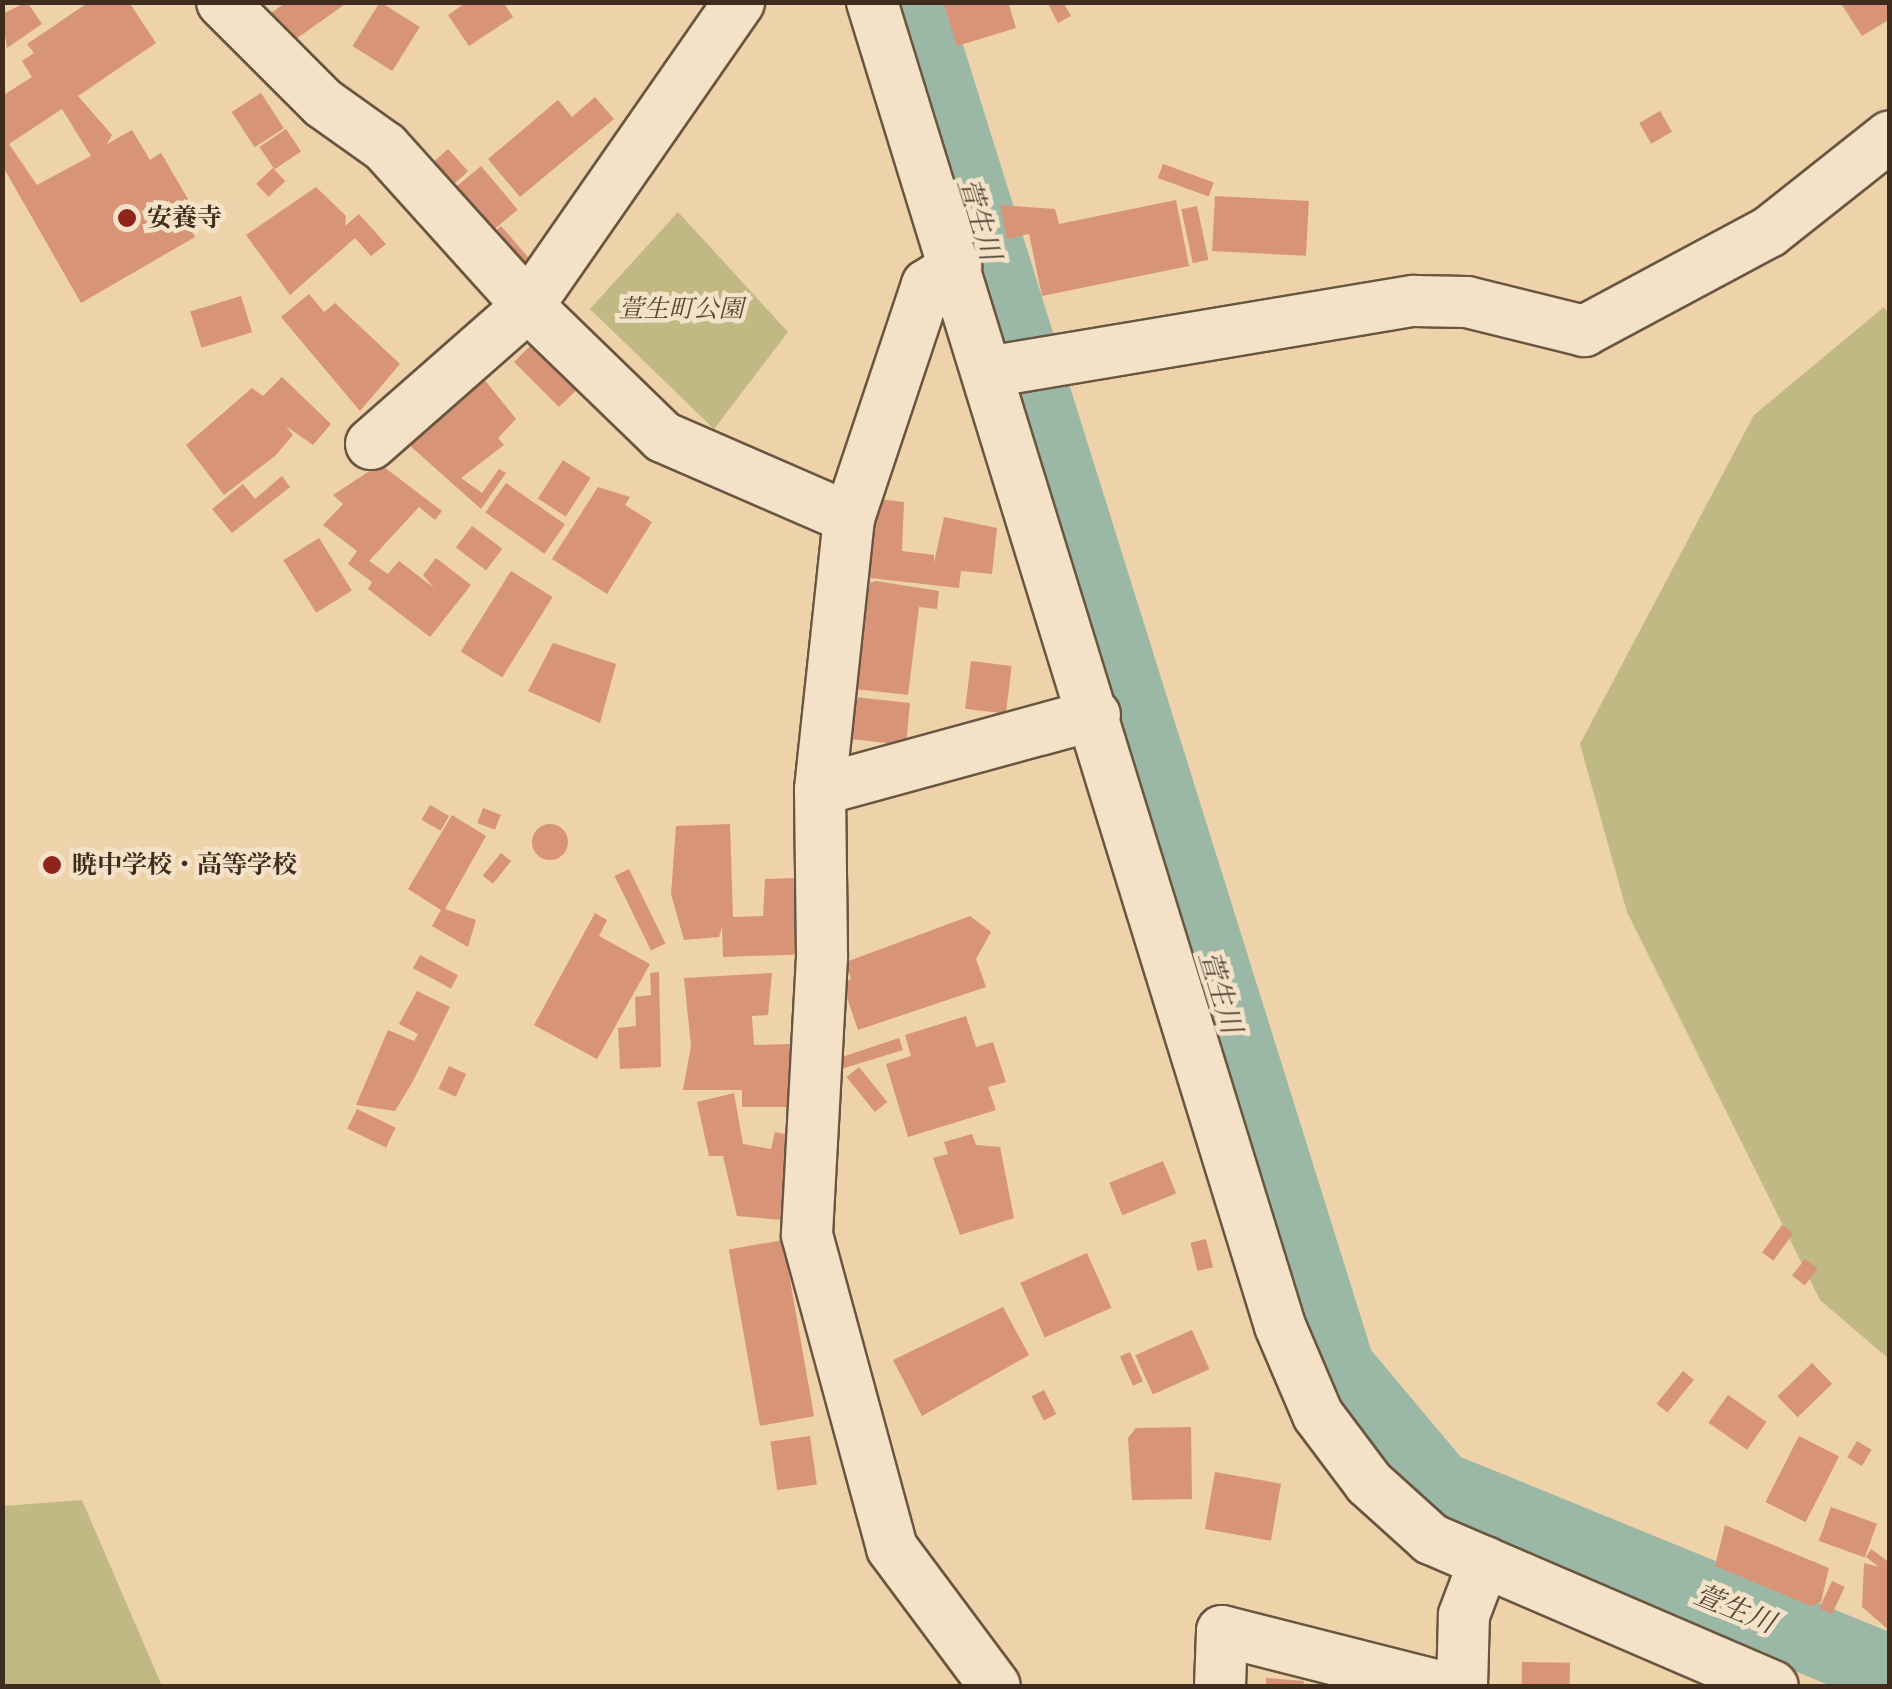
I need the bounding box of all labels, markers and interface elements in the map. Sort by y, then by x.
water label: 萱生川 [952,174,1008,264]
place label: 安養寺 [147,203,222,233]
marker: 安養寺 [116,207,138,229]
park label: 萱生町公園 [619,294,743,324]
place label: 暁中学校・高等学校 [72,850,297,880]
marker: 暁中学校・高等学校 [41,854,63,876]
water label: 萱生川 [1193,947,1249,1037]
water label: 萱生川 [1690,1577,1780,1639]

